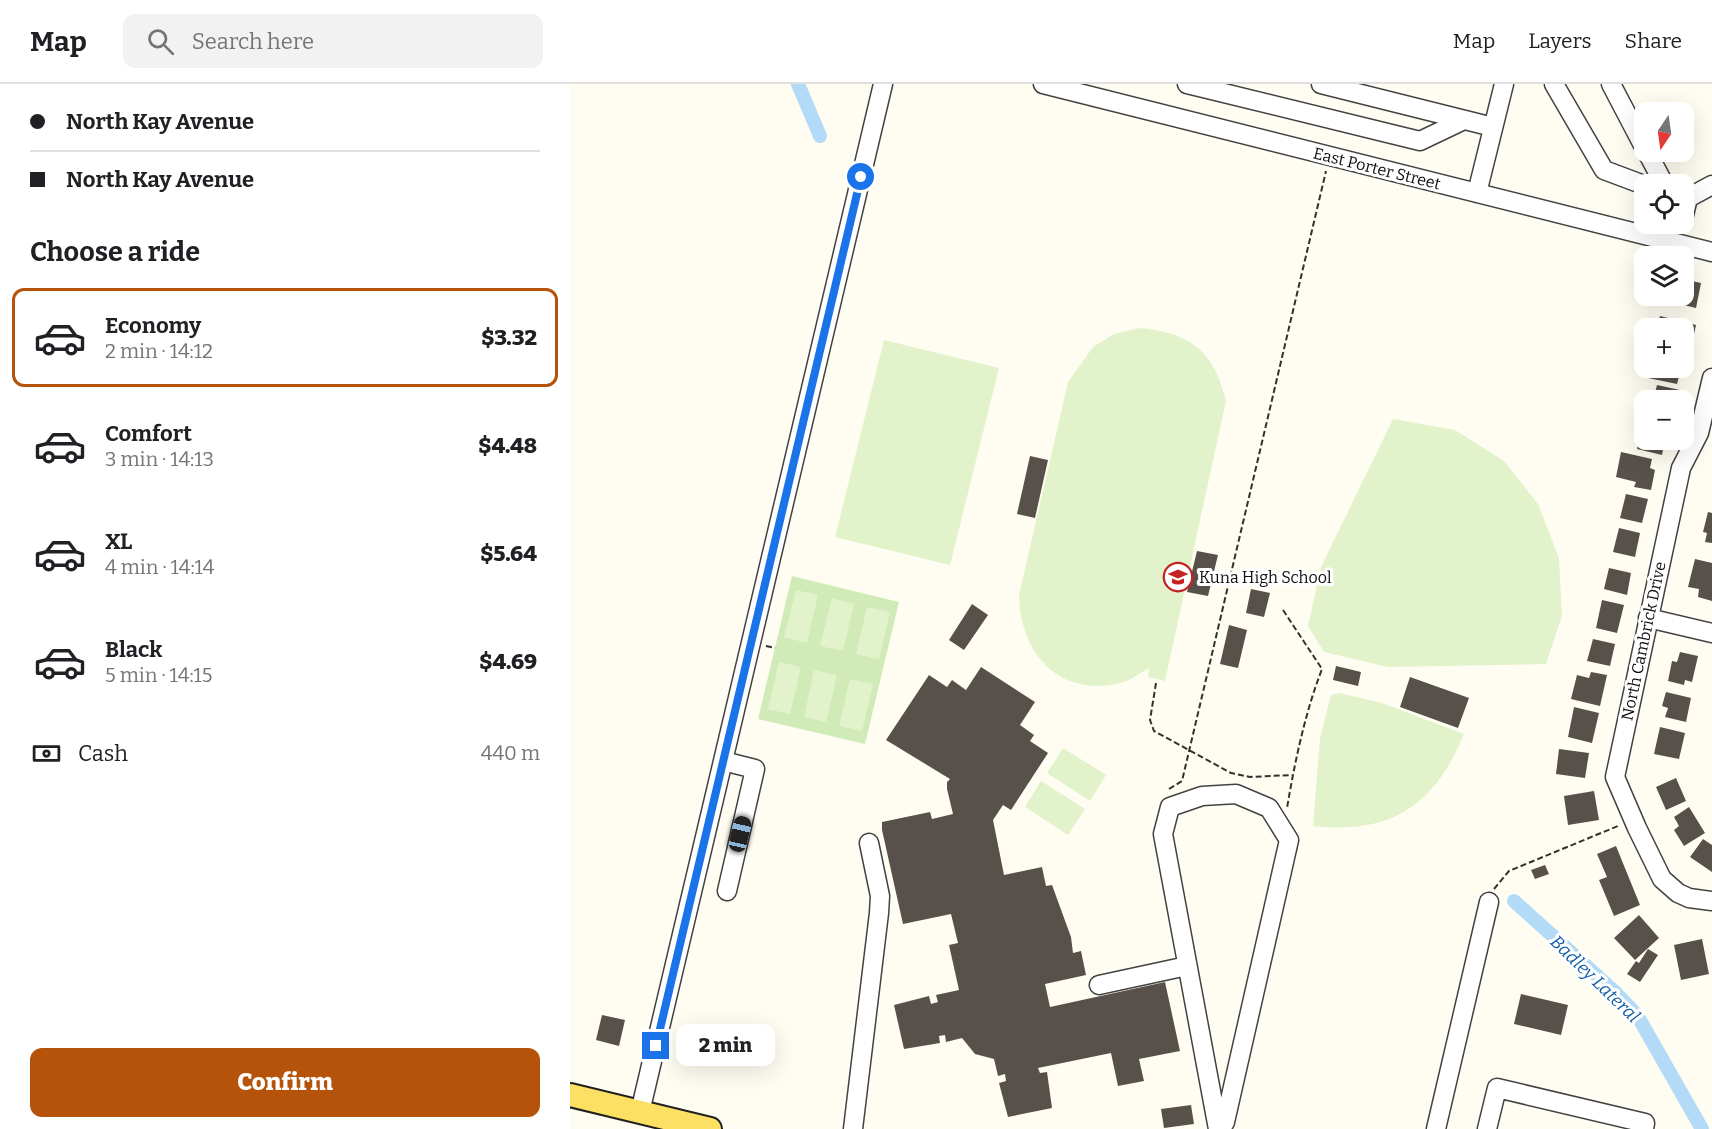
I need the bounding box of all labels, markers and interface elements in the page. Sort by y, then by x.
search box [123,14,543,68]
text: Map [30,25,87,58]
icon: search [144,25,177,58]
text: Search here [192,28,314,55]
text: Map [1453,28,1495,54]
text: Layers [1528,28,1592,54]
text: Share [1625,28,1682,54]
north arrow [1634,102,1694,162]
map controls [1634,102,1694,450]
text: North Kay Avenue [66,108,254,135]
street label: East Porter Street [1311,143,1443,194]
route start [847,163,874,190]
text: North Kay Avenue [66,166,254,193]
button: locate [1634,174,1694,234]
text: Choose a ride [30,236,200,268]
button: layers [1634,246,1694,306]
icon: car [33,311,87,365]
text: Economy [105,312,201,339]
button: + [1634,318,1694,378]
text: $3.32 [481,324,537,351]
text: 2 min · 14:12 [105,339,213,363]
button: − [1634,390,1694,450]
icon: car [33,419,87,473]
text: Comfort [105,420,192,447]
text: $4.48 [478,432,537,459]
text: 3 min · 14:13 [105,447,214,471]
icon: car [33,527,87,581]
text: XL [105,528,132,555]
text: $5.64 [480,540,537,567]
text: 4 min · 14:14 [105,555,214,579]
street label: North Cambrick Drive [1617,560,1670,722]
school or university icon: Kuna High School [1162,561,1194,593]
place label: Kuna High School [1199,568,1332,587]
icon: car [33,635,87,689]
text: Black [105,636,162,663]
text: $4.69 [479,648,537,675]
text: 5 min · 14:15 [105,663,212,687]
icon: cash [30,737,63,770]
text: Cash [78,740,128,767]
text: 440 m [481,741,540,765]
car [727,814,753,854]
water label: Badley Lateral [1546,931,1644,1027]
callout: 2 min [677,1025,776,1067]
route end [642,1032,669,1059]
text: 2 min [699,1033,752,1057]
button: Confirm [30,1048,540,1117]

